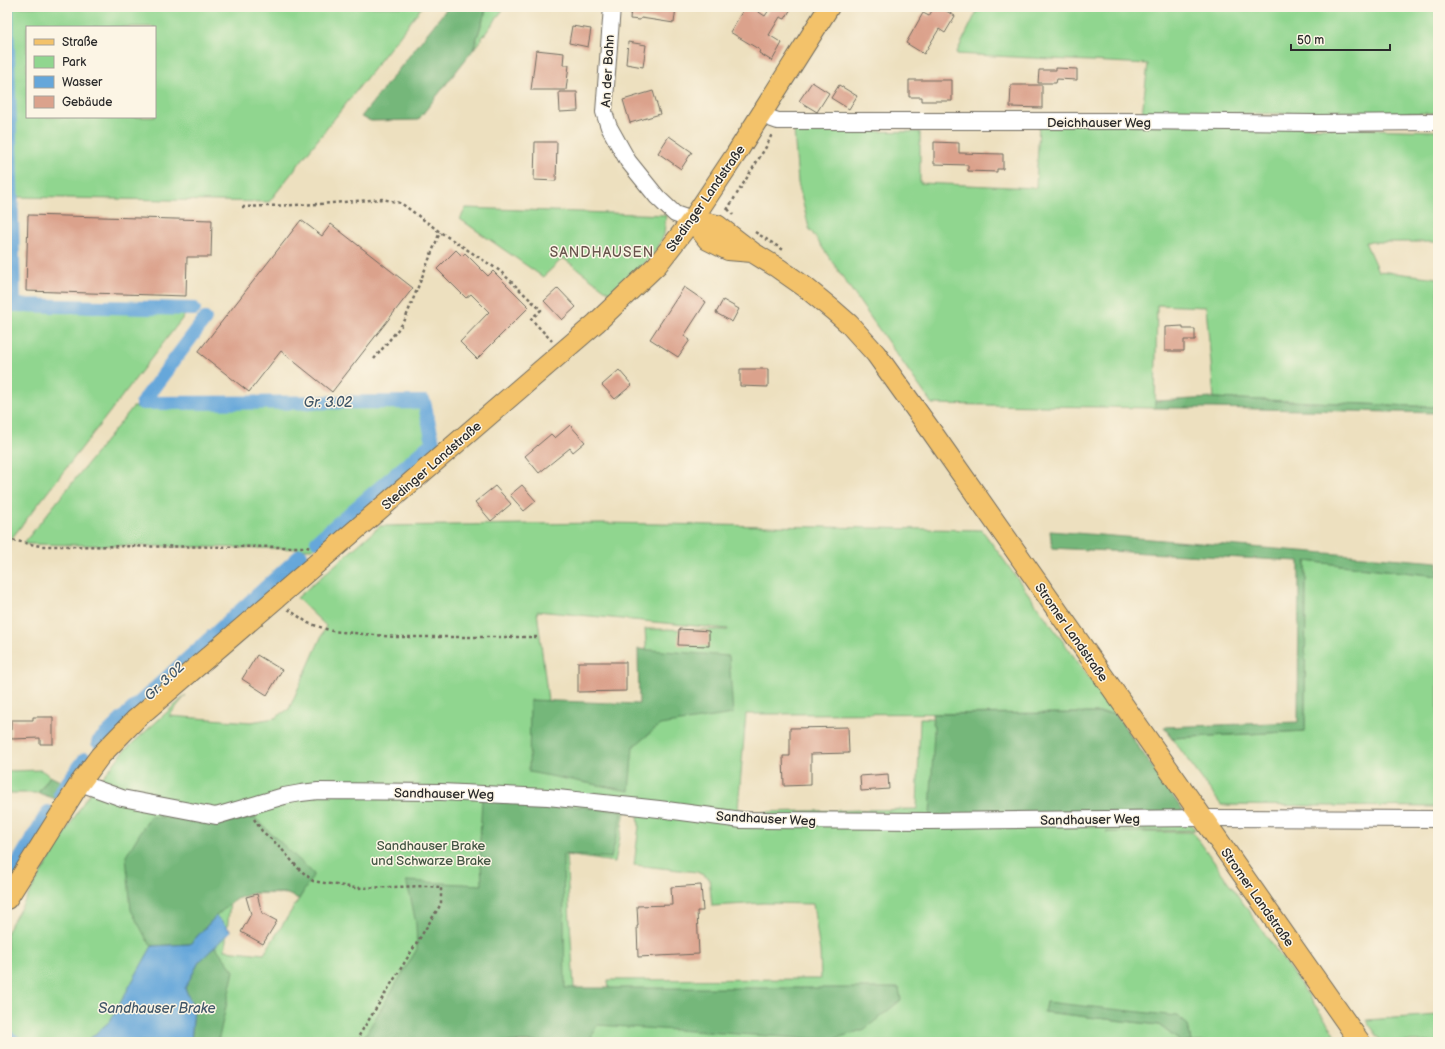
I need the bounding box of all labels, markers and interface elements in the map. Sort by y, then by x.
legend [26,26,156,118]
scale bar [1291,26,1390,52]
text: 50 m [1297,33,1324,48]
street label: An der Bahn [598,34,618,108]
text: Straße [62,35,98,50]
text: Park [62,55,86,70]
text: Wasser [62,75,103,90]
text: Gebäude [62,95,112,110]
street label: Deichhauser Weg [1047,115,1151,131]
street label: Stedinger Landstraße [663,142,749,255]
district label: SANDHAUSEN [550,244,654,261]
water label: Gr. 3.02 [304,394,352,411]
street label: Stedinger Landstraße [379,418,485,513]
street label: Stromer Landstraße [1031,580,1111,685]
water label: Gr. 3.02 [141,659,188,704]
street label: Sandhauser Weg [394,785,494,803]
street label: Sandhauser Weg [716,808,816,830]
street label: Sandhauser Weg [1040,811,1140,829]
park label: Sandhauser Brake und Schwarze Brake [371,838,491,869]
street label: Stromer Landstraße [1217,845,1297,950]
water label: Sandhauser Brake [98,1000,216,1017]

